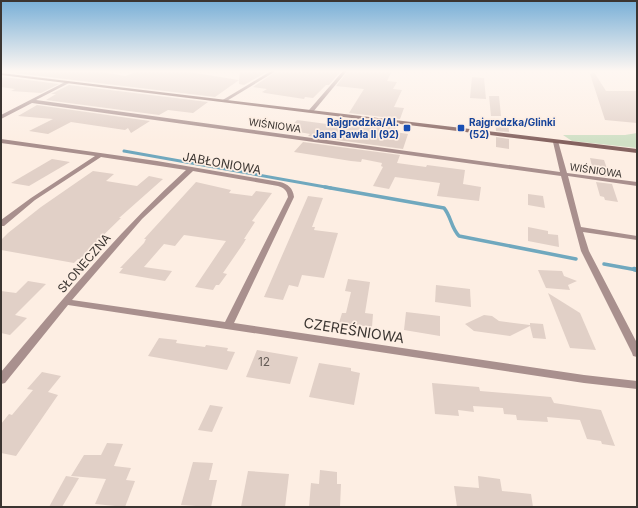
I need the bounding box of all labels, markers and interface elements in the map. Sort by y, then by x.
street label: WIŚNIOWA [248,114,302,135]
place label: Rajgrodzka/Al. Jana Pawła II (92) [313,116,399,140]
place label: Rajgrodzka/Glinki (52) [469,116,556,140]
marker: Rajgrodzka/Al. Jana Pawła II (92) [402,123,412,133]
marker: Rajgrodzka/Glinki (52) [456,123,466,133]
street label: JABŁONIOWA [182,149,262,177]
street label: WIŚNIOWA [569,159,623,180]
street label: SŁONECZNA [54,230,114,296]
street label: CZEREŚNIOWA [303,314,406,346]
house number: 12 [258,354,270,369]

